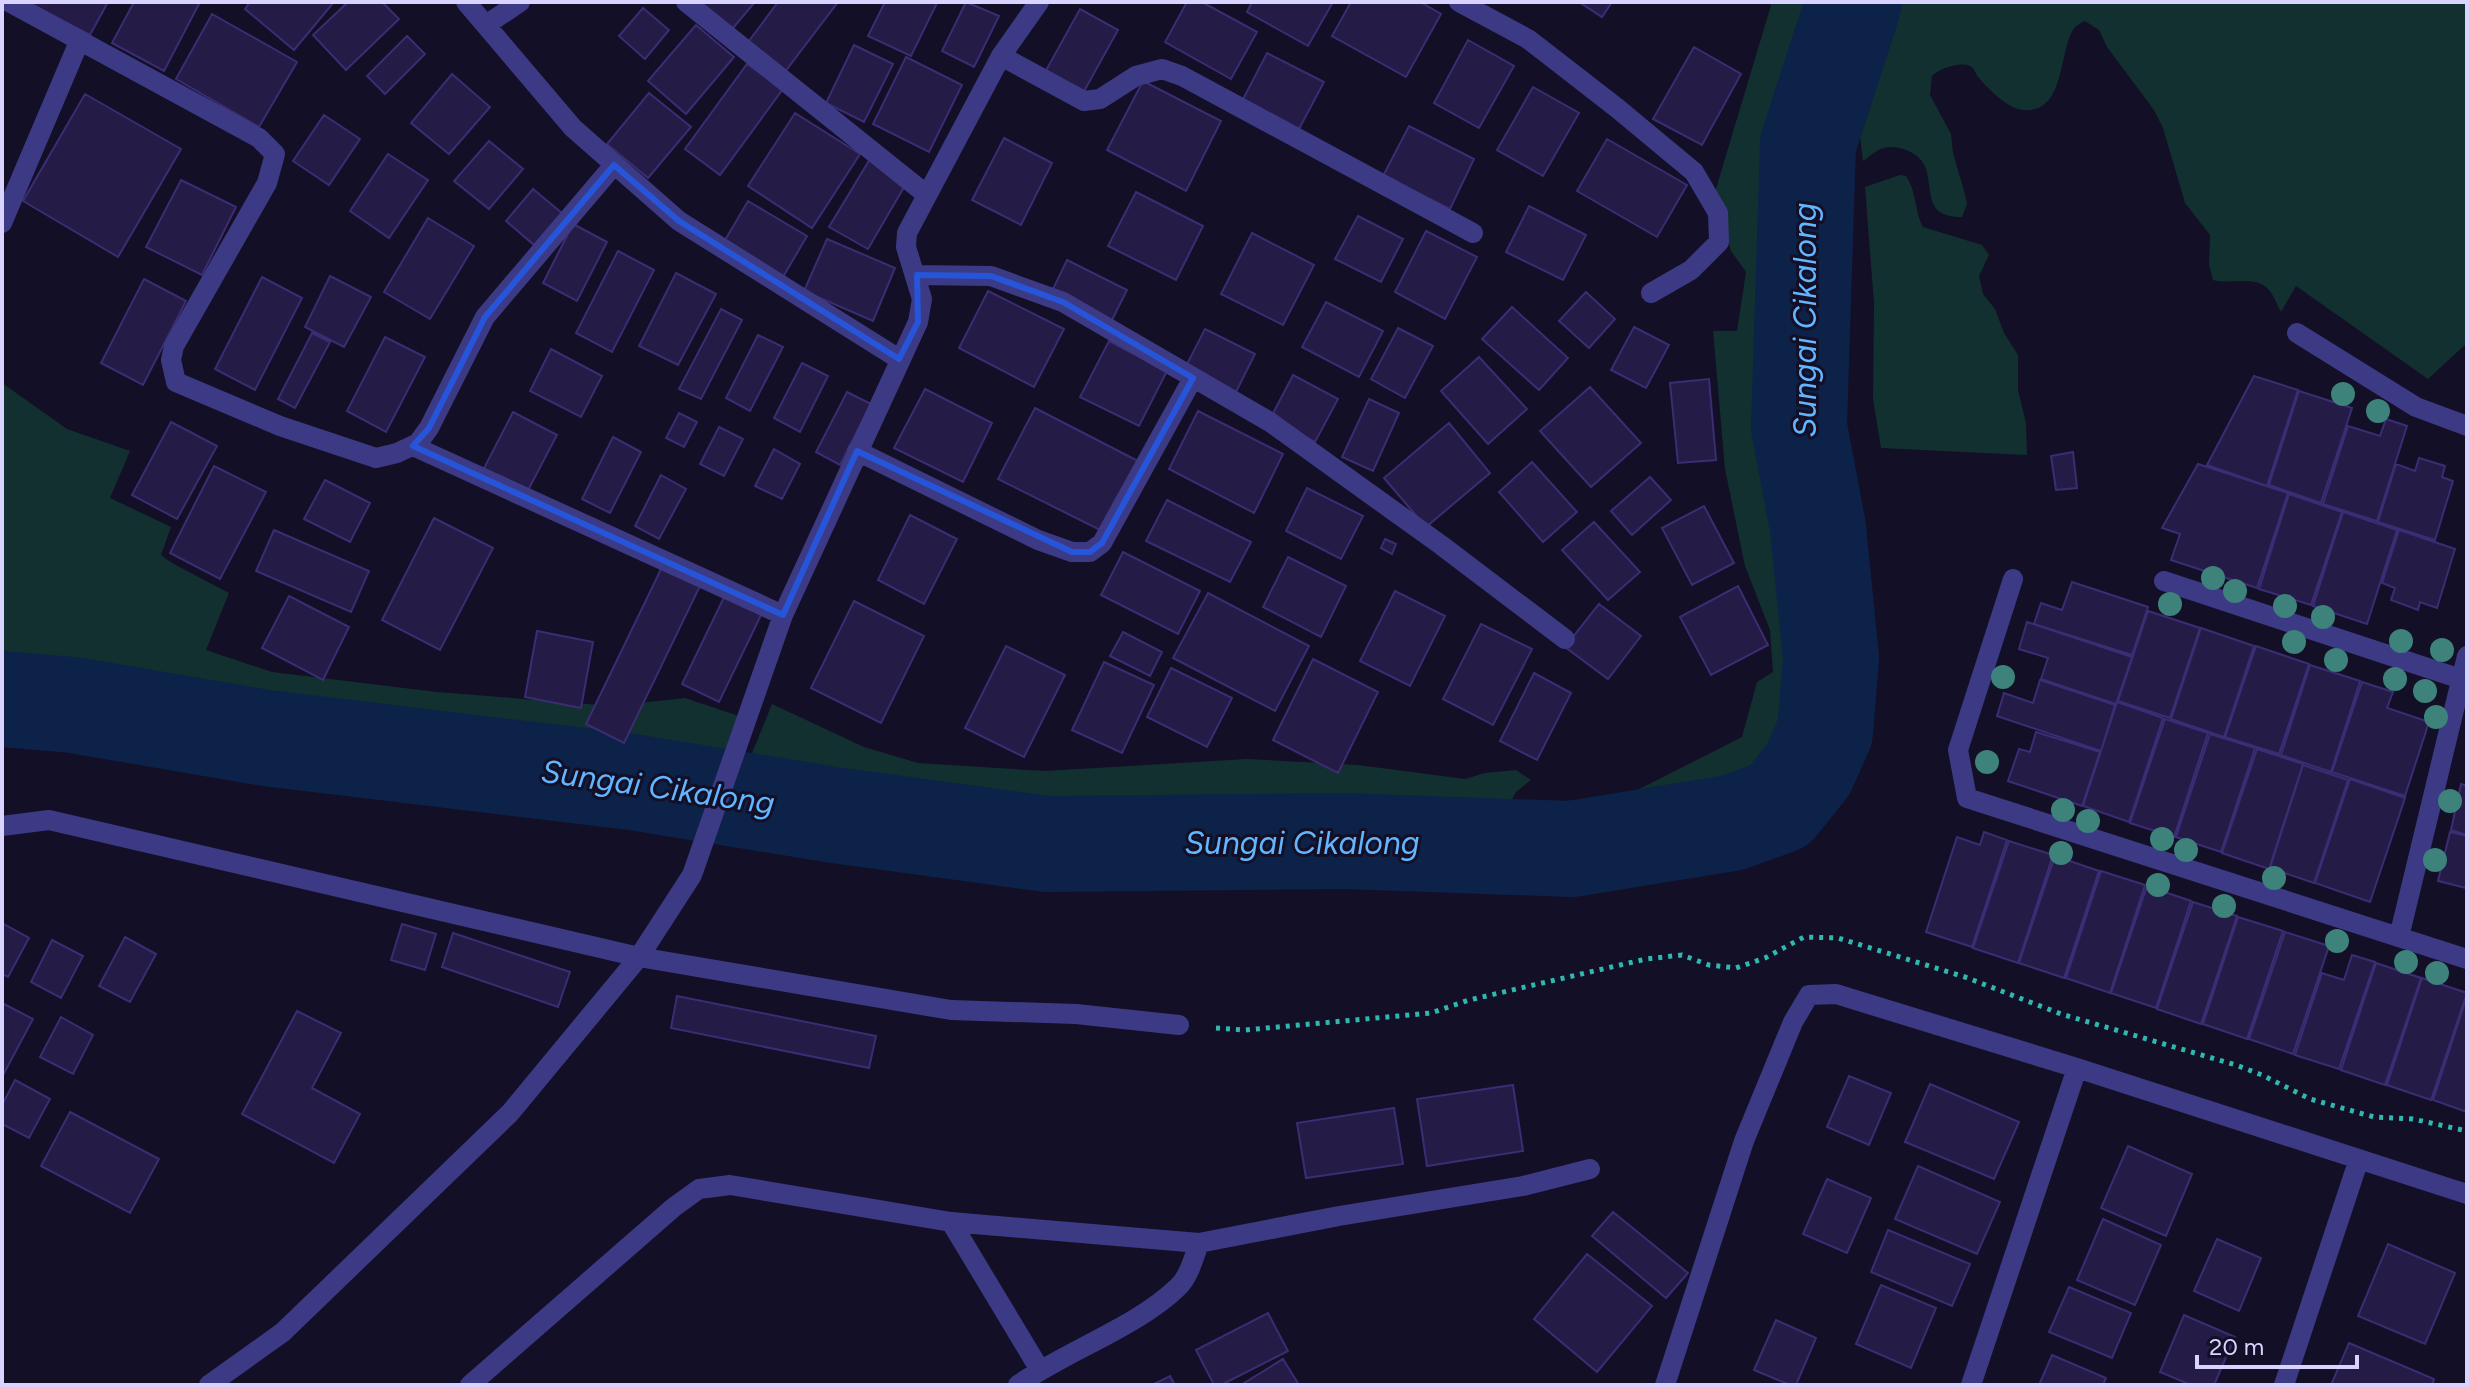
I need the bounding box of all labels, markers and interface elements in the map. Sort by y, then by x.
water label: Sungai Cikalong [1786,202,1824,438]
water label: Sungai Cikalong [539,752,777,822]
water label: Sungai Cikalong [1184,824,1420,862]
scale bar [2197,1319,2357,1369]
text: 20 m [2209,1332,2264,1361]

